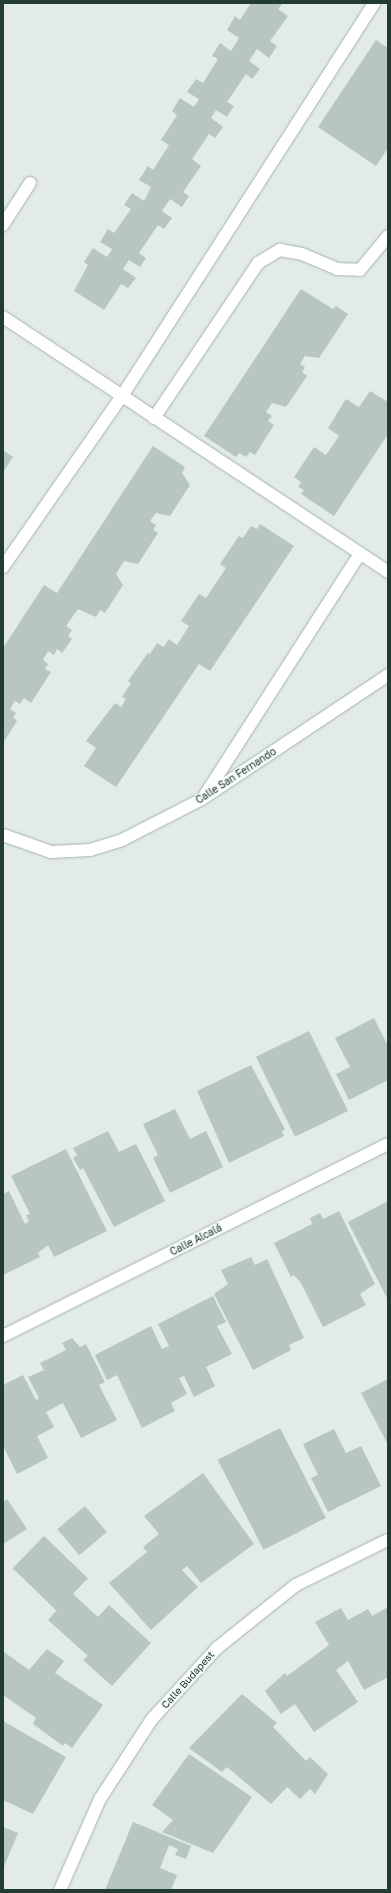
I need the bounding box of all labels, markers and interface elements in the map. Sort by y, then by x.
street label: Calle San Fernando [194,746,278,806]
street label: Calle Alcalá [168,1222,224,1258]
street label: Calle Budapest [159,1649,217,1711]

